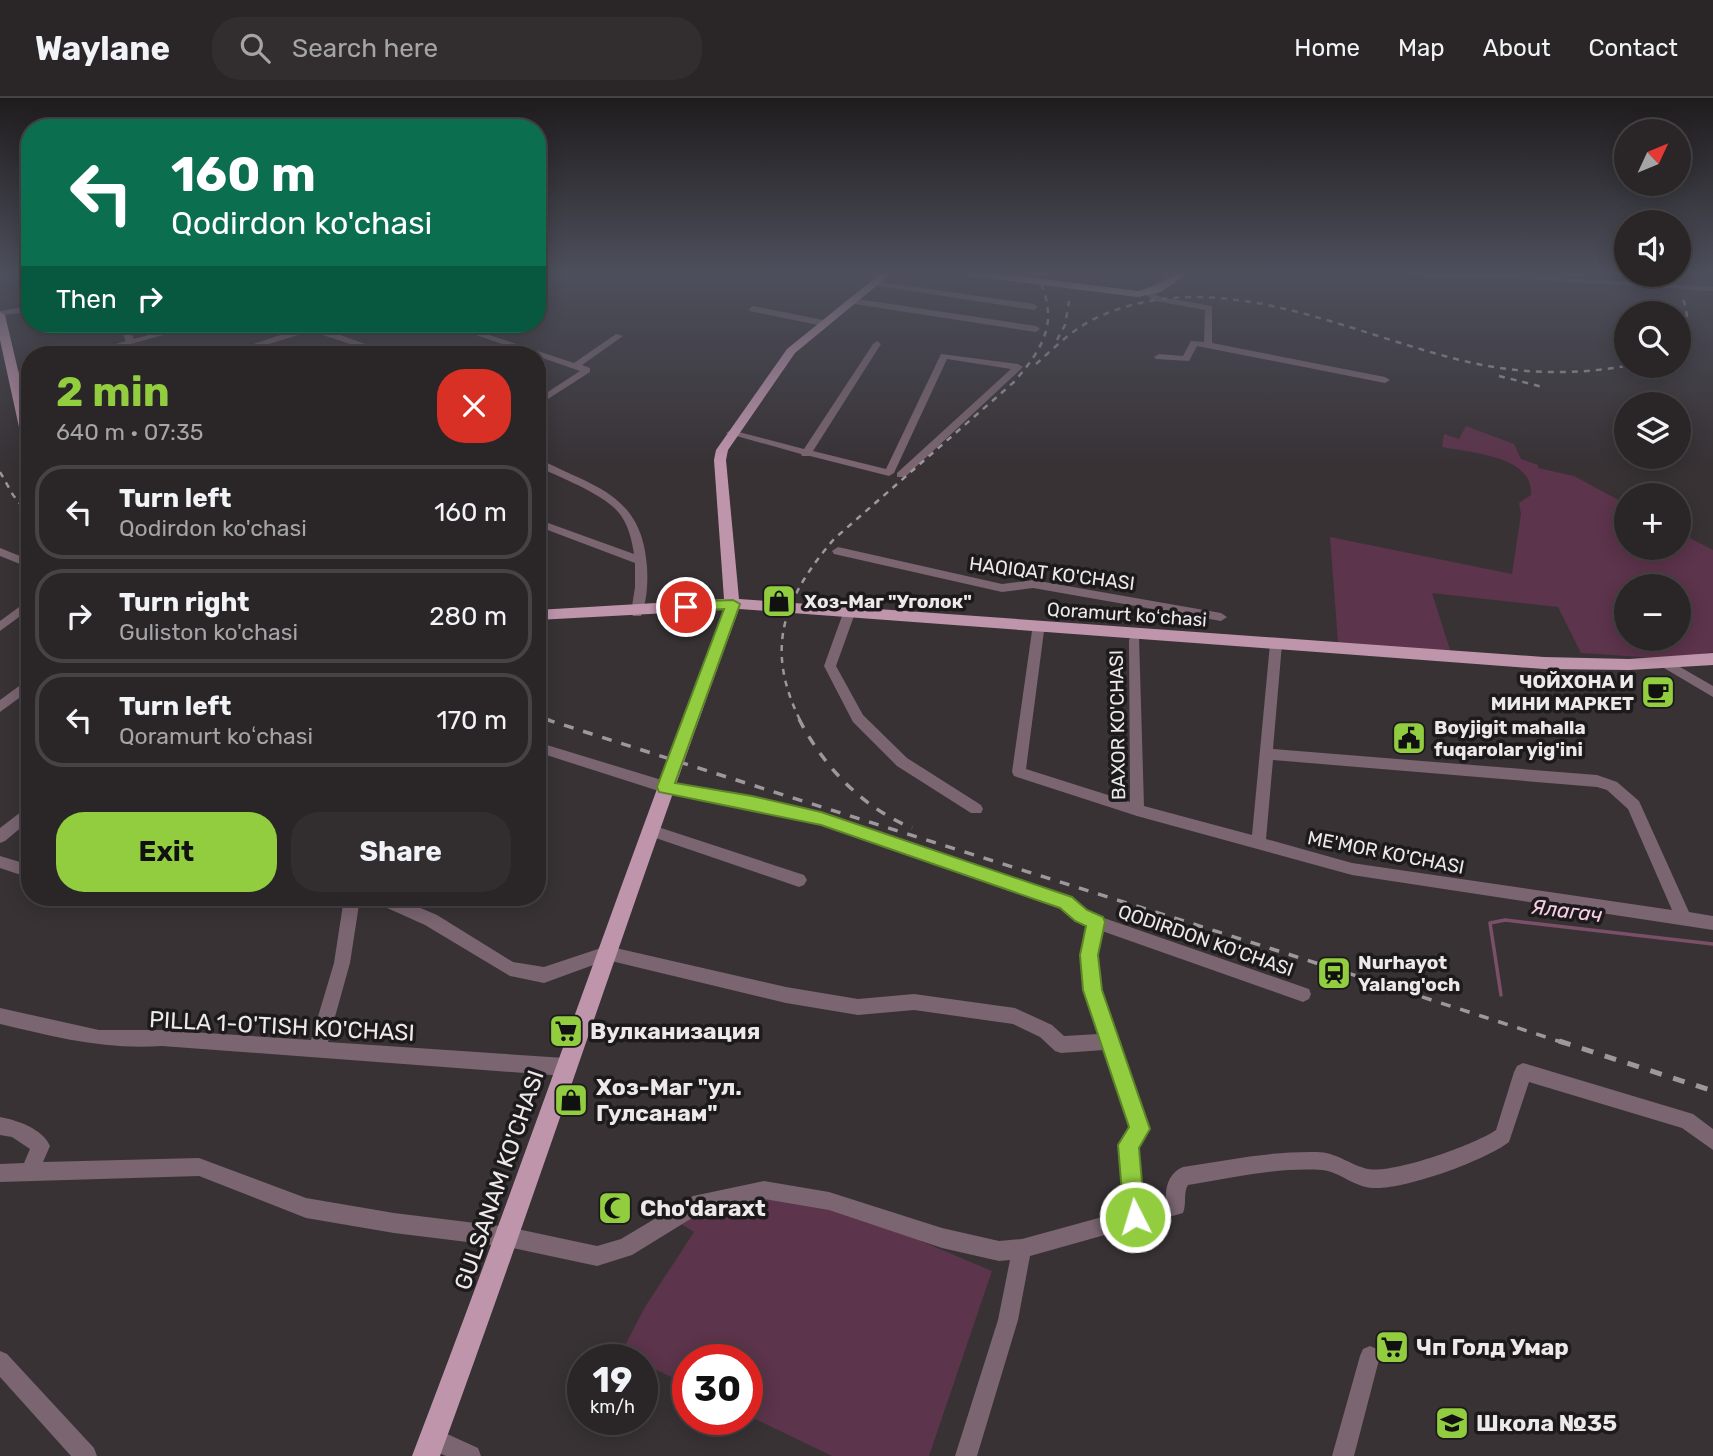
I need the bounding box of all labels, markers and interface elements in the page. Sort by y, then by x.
search box [212,17,702,80]
text: Waylane [35,29,170,68]
icon: search [236,29,274,67]
text: Search here [292,33,438,64]
text: Home [1294,34,1360,62]
text: Map [1398,34,1445,62]
text: About [1483,34,1551,62]
text: Contact [1589,34,1678,62]
north arrow [1614,119,1690,196]
map controls [1614,119,1691,651]
text: 160 m [171,145,316,203]
icon: left [56,147,147,238]
text: Qodirdon ko'chasi [171,204,432,242]
button: sound [1614,210,1691,287]
icon: right [131,280,169,318]
text: Then [56,284,117,315]
button: search [1614,301,1691,378]
text: 2 min [56,367,170,417]
button: close [437,369,511,443]
button: layers [1614,392,1691,469]
text: 640 m · 07:35 [56,418,203,446]
text: Turn left [119,483,231,514]
button: + [1614,483,1691,560]
icon: left [60,493,98,531]
text: 160 m [434,497,507,528]
text: Qodirdon ko'chasi [119,514,307,542]
street label: HAQIQAT KO'CHASI [968,552,1136,595]
button: − [1614,574,1691,651]
pin [656,577,716,637]
shop icon: Хоз-Маг "Уголок" [760,582,798,620]
text: Turn right [119,587,249,618]
icon: arrive [667,588,705,626]
place label: Хоз-Маг "Уголок" [804,590,972,613]
icon: right [60,597,98,635]
street label: Qoramurt koʻchasi [1046,597,1208,632]
text: 280 m [429,601,507,632]
text: Guliston ko'chasi [119,618,298,646]
street label: BAXOR KO'CHASI [1105,650,1130,800]
place label: ЧОЙХОНА И МИНИ МАРКЕТ [1491,670,1634,715]
cafe icon: ЧОЙХОНА И МИНИ МАРКЕТ [1639,673,1677,711]
text: Turn left [119,691,231,722]
icon: left [60,701,98,739]
text: 170 m [437,705,507,736]
place label: Boyjigit mahalla fuqarolar yig'ini [1434,716,1586,761]
public building icon: Boyjigit mahalla fuqarolar yig'ini [1390,719,1428,757]
text: Qoramurt koʻchasi [119,722,313,750]
button: Exit [56,812,277,892]
button: Share [291,812,511,892]
street label: ME'MOR KO'CHASI [1306,826,1466,879]
water label: Ялагач [1530,894,1604,927]
street label: QODIRDON KO'CHASI [1115,900,1296,981]
place label: Nurhayot Yalang'och [1358,951,1460,996]
station icon: Nurhayot Yalang'och [1315,954,1353,992]
street label: PILLA 1-O'TISH KO'CHASI [148,1005,416,1047]
supermarket icon: Вулканизация [547,1012,585,1050]
place label: Вулканизация [590,1017,760,1045]
street label: GULSANAM KO'CHASI [448,1066,550,1294]
place label: Хоз-Маг "ул. Гулсанам" [596,1073,742,1127]
shop icon: Хоз-Маг "ул. Гулсанам" [552,1081,590,1119]
position arrow [1098,1180,1172,1254]
mosque icon: Cho'daraxt [596,1189,634,1227]
place label: Cho'daraxt [640,1194,766,1222]
supermarket icon: Чп Голд Умар [1373,1328,1411,1366]
place label: Чп Голд Умар [1416,1333,1569,1361]
speed limit sign: 30 [672,1344,763,1435]
text: 19 [593,1359,632,1401]
text: km/h [590,1396,635,1418]
school or university icon: Школа №35 [1433,1404,1471,1442]
place label: Школа №35 [1476,1409,1617,1437]

